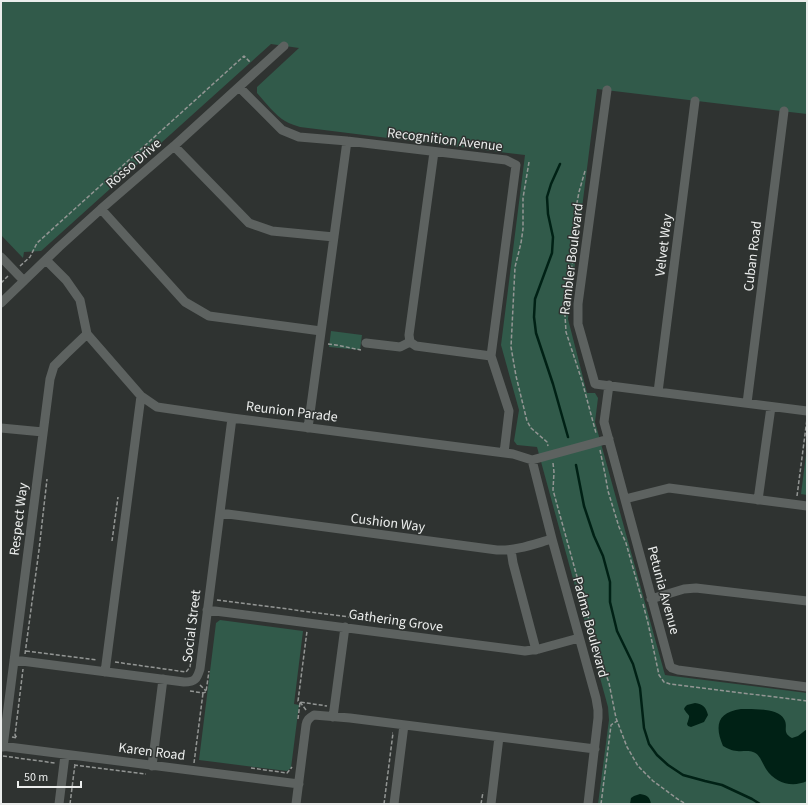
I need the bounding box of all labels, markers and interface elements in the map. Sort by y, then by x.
street label: Recognition Avenue [386,123,504,157]
street label: Rosso Drive [101,134,166,194]
street label: Rambler Boulevard [555,202,589,316]
street label: Velvet Way [650,212,678,277]
street label: Cuban Road [739,220,767,292]
street label: Reunion Parade [245,396,339,428]
street label: Respect Way [5,481,33,557]
street label: Cushion Way [350,509,427,538]
street label: Petunia Avenue [642,544,684,637]
street label: Padma Boulevard [567,575,613,680]
street label: Social Street [178,588,206,664]
street label: Gathering Grove [347,604,444,638]
street label: Karen Road [117,738,187,766]
scale bar [18,763,81,789]
text: 50 m [24,769,48,786]

